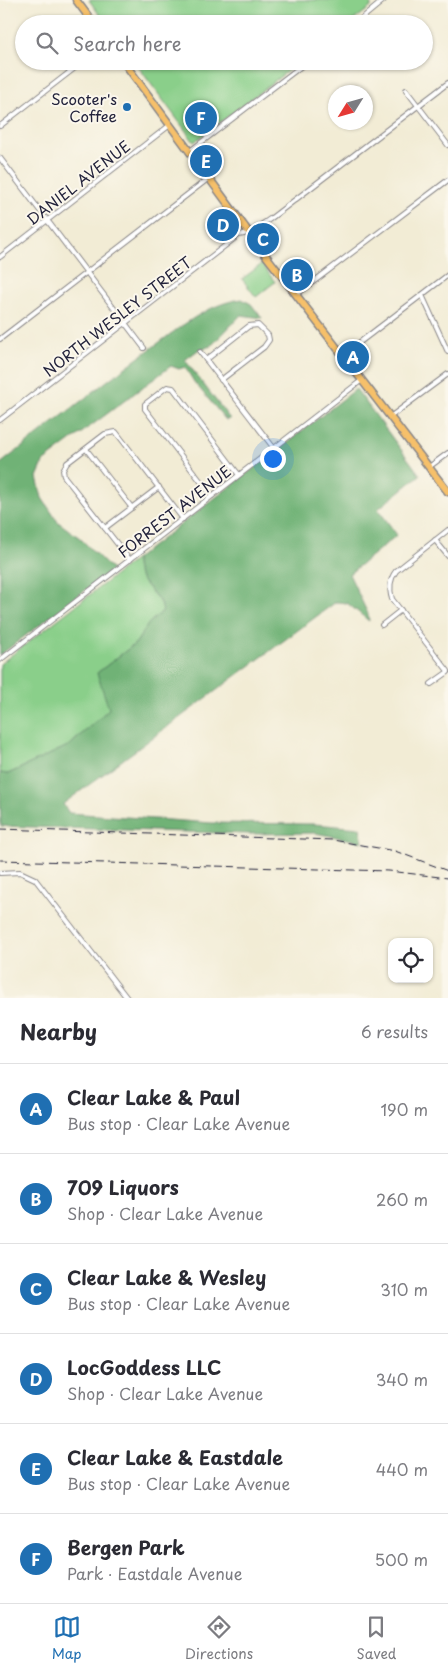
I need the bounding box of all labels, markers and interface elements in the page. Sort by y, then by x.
search box [15,15,433,70]
icon: search [33,29,61,57]
text: Search here [73,29,182,57]
north arrow [328,85,373,130]
place label: Scooter's Coffee [51,87,117,127]
pin: F [185,99,217,137]
marker: Scooter's Coffee [121,101,133,113]
street label: DANIEL AVENUE [21,134,135,230]
pin: E [190,142,222,180]
pin: D [207,206,239,244]
pin: C [247,220,279,258]
street label: NORTH WESLEY STREET [38,250,197,381]
pin: B [281,256,313,294]
pin: A [337,338,369,376]
your location [260,446,286,472]
street label: FORREST AVENUE [112,459,236,563]
map controls [388,938,433,983]
button: locate [388,938,433,983]
text: Nearby [20,1015,97,1047]
text: 6 results [361,1019,428,1043]
text: Clear Lake & Paul [67,1083,240,1111]
text: A [30,1097,42,1121]
text: 190 m [380,1097,428,1121]
text: Bus stop · Clear Lake Avenue [67,1111,290,1135]
text: 709 Liquors [67,1173,179,1201]
text: B [31,1187,41,1211]
text: 260 m [376,1187,428,1211]
text: Shop · Clear Lake Avenue [67,1201,263,1225]
text: Clear Lake & Wesley [67,1263,266,1291]
text: C [30,1277,42,1301]
text: 310 m [380,1277,428,1301]
text: Bus stop · Clear Lake Avenue [67,1291,290,1315]
text: LocGoddess LLC [67,1353,221,1381]
text: D [30,1367,42,1391]
text: 340 m [376,1367,428,1391]
text: Shop · Clear Lake Avenue [67,1381,263,1405]
text: Clear Lake & Eastdale [67,1443,283,1471]
text: E [31,1457,41,1481]
text: 440 m [376,1457,428,1481]
text: Bus stop · Clear Lake Avenue [67,1471,290,1495]
text: Bergen Park [67,1533,185,1561]
text: F [31,1547,41,1571]
text: 500 m [375,1547,428,1571]
text: Park · Eastdale Avenue [67,1561,242,1585]
tab: Map [52,1613,82,1664]
tab: Directions [185,1613,253,1664]
tab: Saved [357,1613,396,1664]

